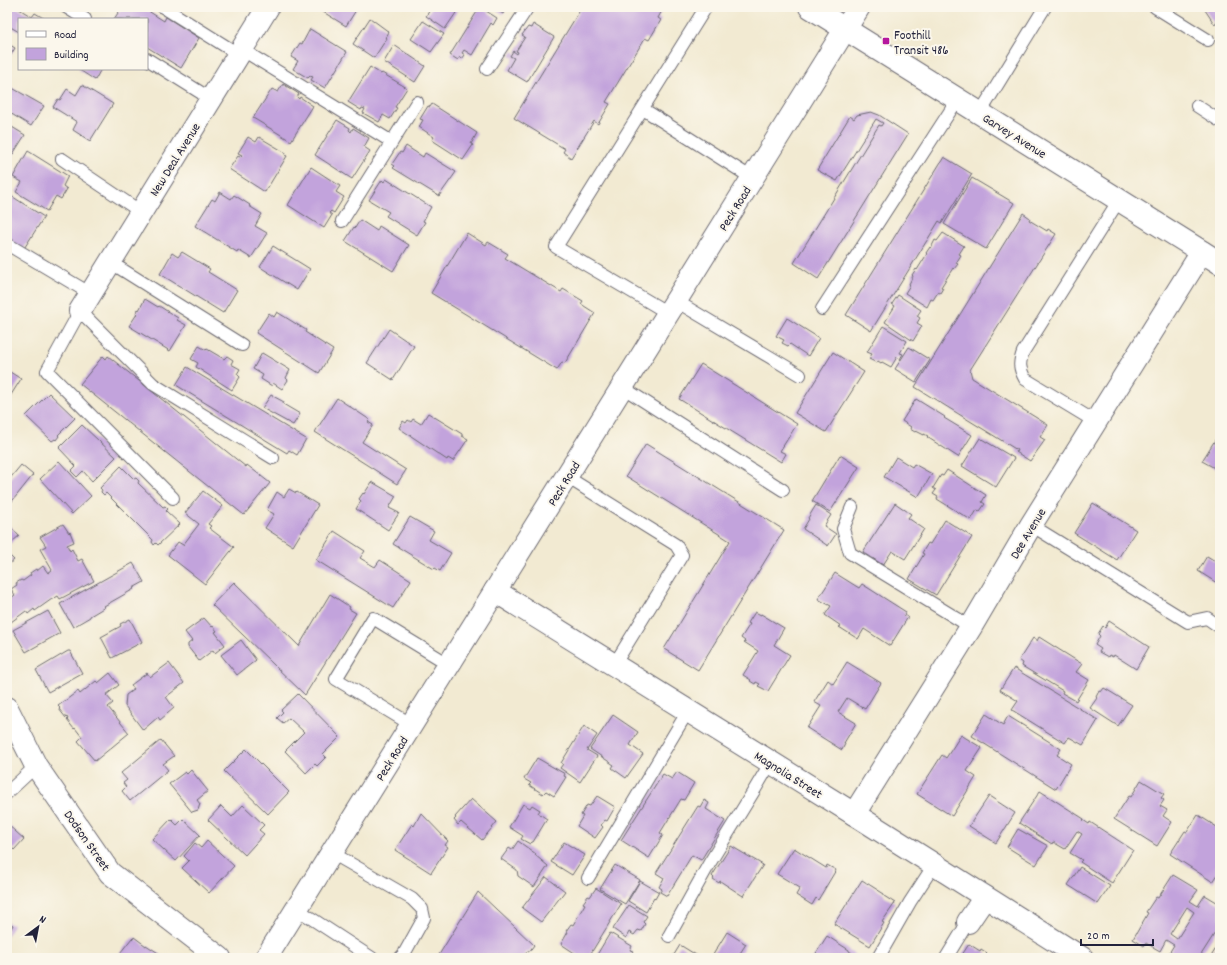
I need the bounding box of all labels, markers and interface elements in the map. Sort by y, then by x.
legend [18,18,148,70]
text: Road [54,27,76,44]
place label: Foothill Transit 486 [894,27,949,61]
marker: Foothill Transit 486 [881,36,891,46]
text: Building [54,47,89,64]
street label: Garvey Avenue [978,110,1050,165]
street label: New Deal Avenue [146,120,206,201]
street label: Peck Road [715,183,757,235]
street label: Peck Road [544,458,586,510]
street label: Dee Avenue [1006,505,1052,563]
street label: Peck Road [372,733,414,785]
street label: Magnolia Street [750,748,826,805]
street label: Dodson Street [58,807,114,876]
north arrow [18,907,58,947]
text: N [36,912,49,929]
scale bar [1081,921,1153,947]
text: 20 m [1087,928,1110,945]

